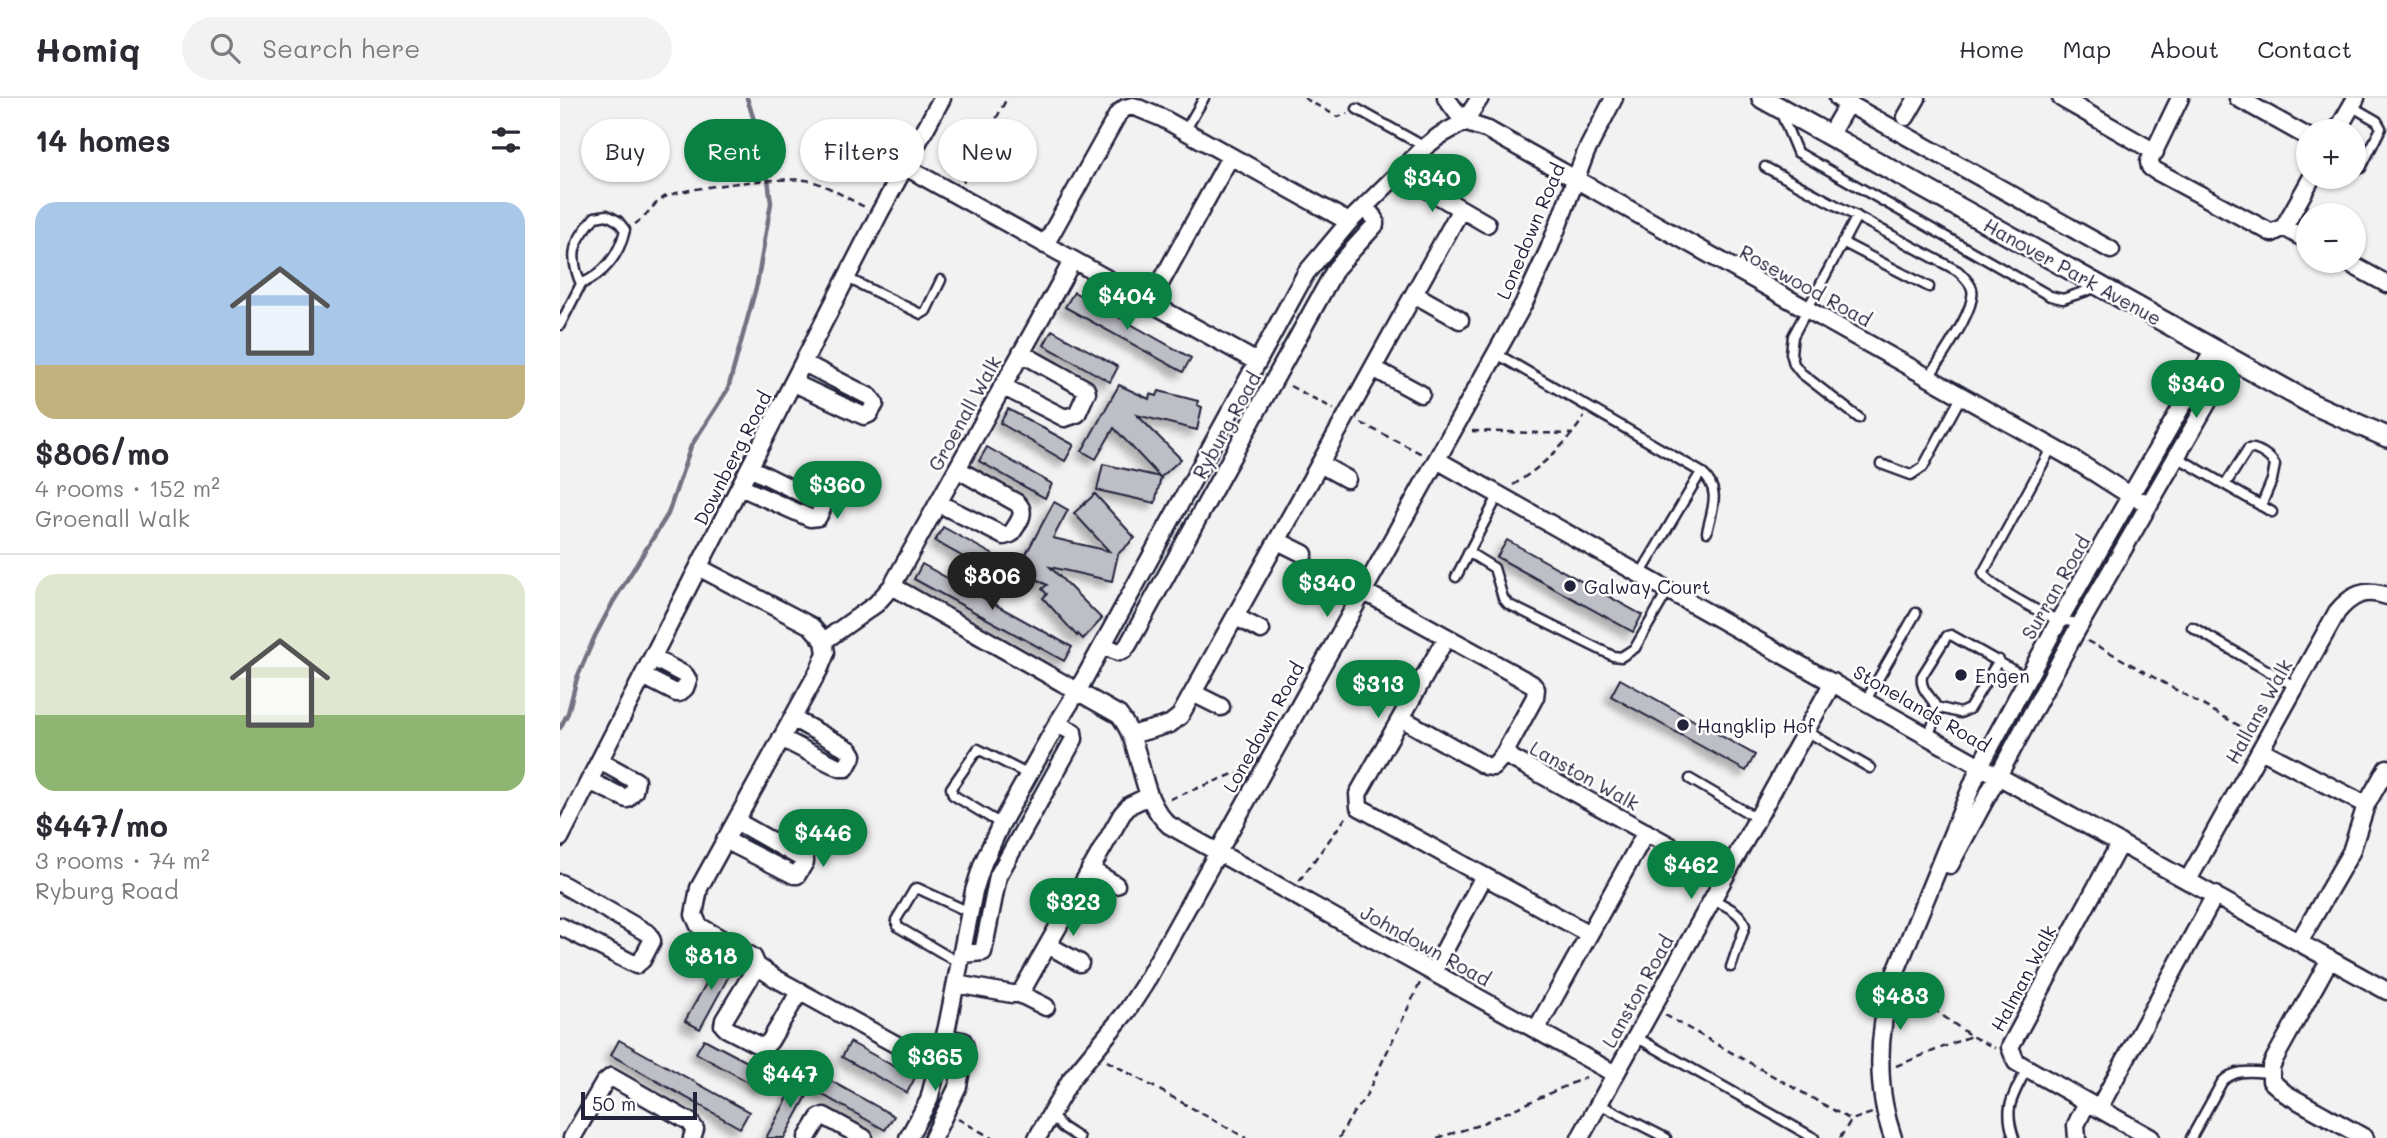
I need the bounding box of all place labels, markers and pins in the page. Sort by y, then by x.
pin: $340 [1391,155,1473,214]
pin: $404 [1086,272,1168,332]
pin: $340 [2155,360,2237,420]
pin: $360 [796,462,878,521]
pin: $806 [951,552,1033,612]
pin: $340 [1286,560,1368,619]
place label: Galway Court [1584,574,1710,599]
marker: Galway Court [1562,578,1578,594]
pin: $313 [1337,660,1419,720]
place label: Engen [1975,663,2030,688]
marker: Engen [1953,667,1969,683]
place label: Hangklip Hof [1697,713,1815,738]
marker: Hangklip Hof [1675,717,1691,733]
pin: $446 [782,810,864,869]
pin: $462 [1650,842,1732,901]
pin: $323 [1032,878,1114,938]
pin: $818 [670,932,752,992]
pin: $483 [1859,972,1941,1032]
pin: $365 [894,1034,976,1093]
pin: $447 [749,1051,831,1110]

